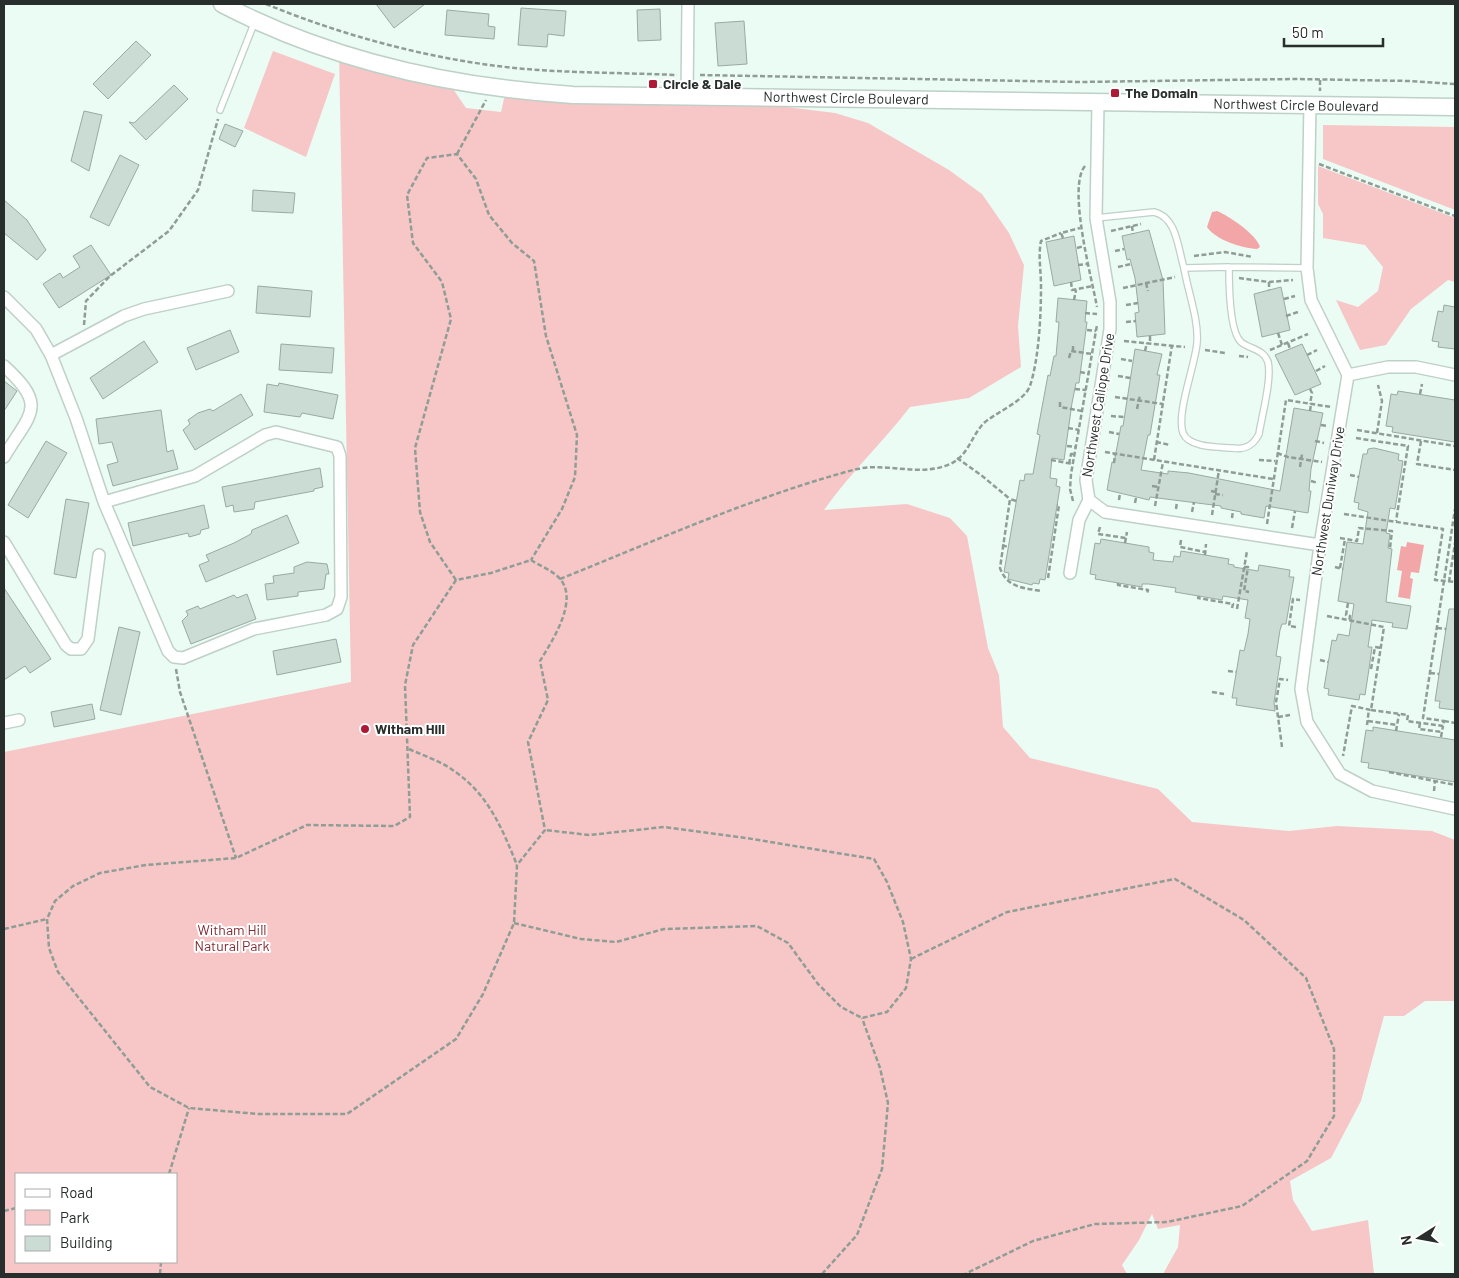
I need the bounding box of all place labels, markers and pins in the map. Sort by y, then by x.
place label: Circle & Dale [663,75,742,92]
marker: Circle & Dale [647,78,659,90]
place label: The Domain [1125,84,1198,101]
marker: The Domain [1109,87,1121,99]
place label: Witham Hill [375,720,445,737]
marker: Witham Hill [359,723,371,735]

